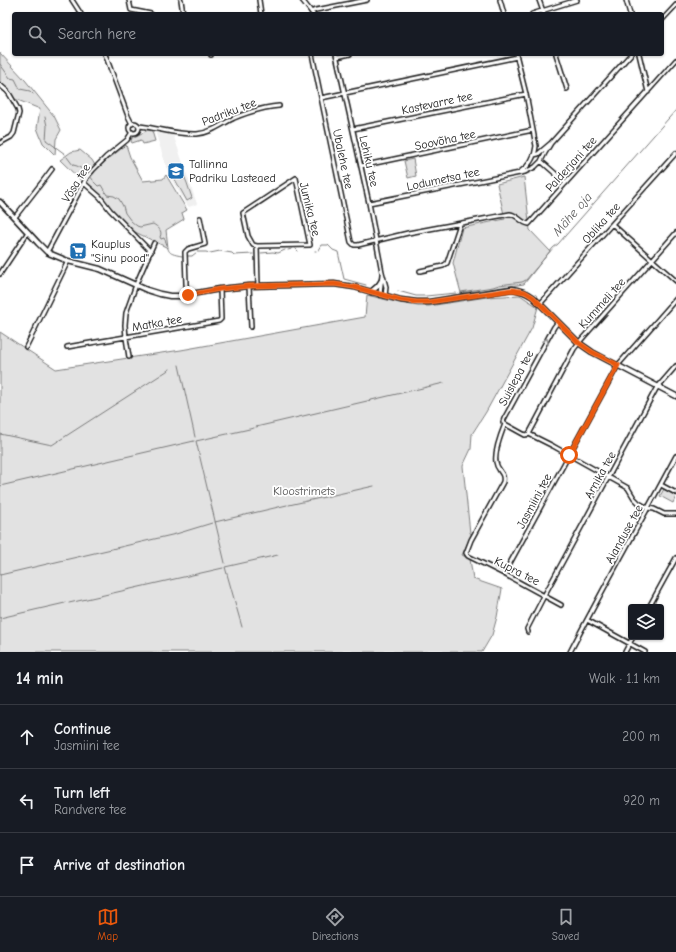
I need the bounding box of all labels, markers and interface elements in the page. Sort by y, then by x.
search box [12,12,664,56]
icon: search [26,23,48,45]
text: Search here [58,25,136,43]
street label: Kastevarre tee [400,89,474,117]
street label: Padriku tee [200,95,258,129]
street label: Soovõha tee [413,127,477,153]
street label: Ubalehe tee [330,128,356,190]
street label: Palderjani tee [542,133,600,195]
street label: Lehiku tee [356,134,382,188]
place label: Tallinna Padriku Lasteaed [189,157,276,185]
street label: Võsa tee [59,161,93,205]
school or university icon: Tallinna Padriku Lasteaed [166,161,186,181]
street label: Lodumetsa tee [405,164,481,194]
street label: Jumika tee [297,181,323,237]
water label: Mähe oja [548,189,595,239]
street label: Oblika tee [579,200,623,246]
place label: Kauplus "Sinu pood" [91,237,149,265]
supermarket icon: Kauplus "Sinu pood" [68,241,88,261]
street label: Kummeli tee [576,275,628,331]
route end [179,286,197,304]
street label: Matka tee [131,312,183,334]
one-way arrow [541,338,549,345]
street label: Suislepa tee [496,348,536,408]
route start [560,446,578,464]
street label: Arnika tee [581,449,619,501]
street label: Jasmiini tee [514,471,554,531]
park label: Kloostrimets [273,484,335,498]
street label: Aianduse tee [602,502,646,566]
street label: Kupra tee [492,554,542,588]
map controls [628,604,664,640]
button: layers [628,604,664,640]
text: 14 min [16,669,63,688]
text: Walk · 1.1 km [589,671,660,686]
text: Continue [54,720,111,738]
icon: ahead [16,726,38,748]
text: 200 m [622,729,660,744]
text: Jasmiini tee [54,738,120,753]
text: Turn left [54,784,110,802]
icon: left [16,790,38,812]
text: 920 m [623,793,660,808]
text: Randvere tee [54,802,126,817]
icon: arrive [16,854,38,876]
text: Arrive at destination [54,856,185,874]
tab: Map [97,906,119,943]
tab: Directions [312,906,359,943]
tab: Saved [552,906,579,943]

